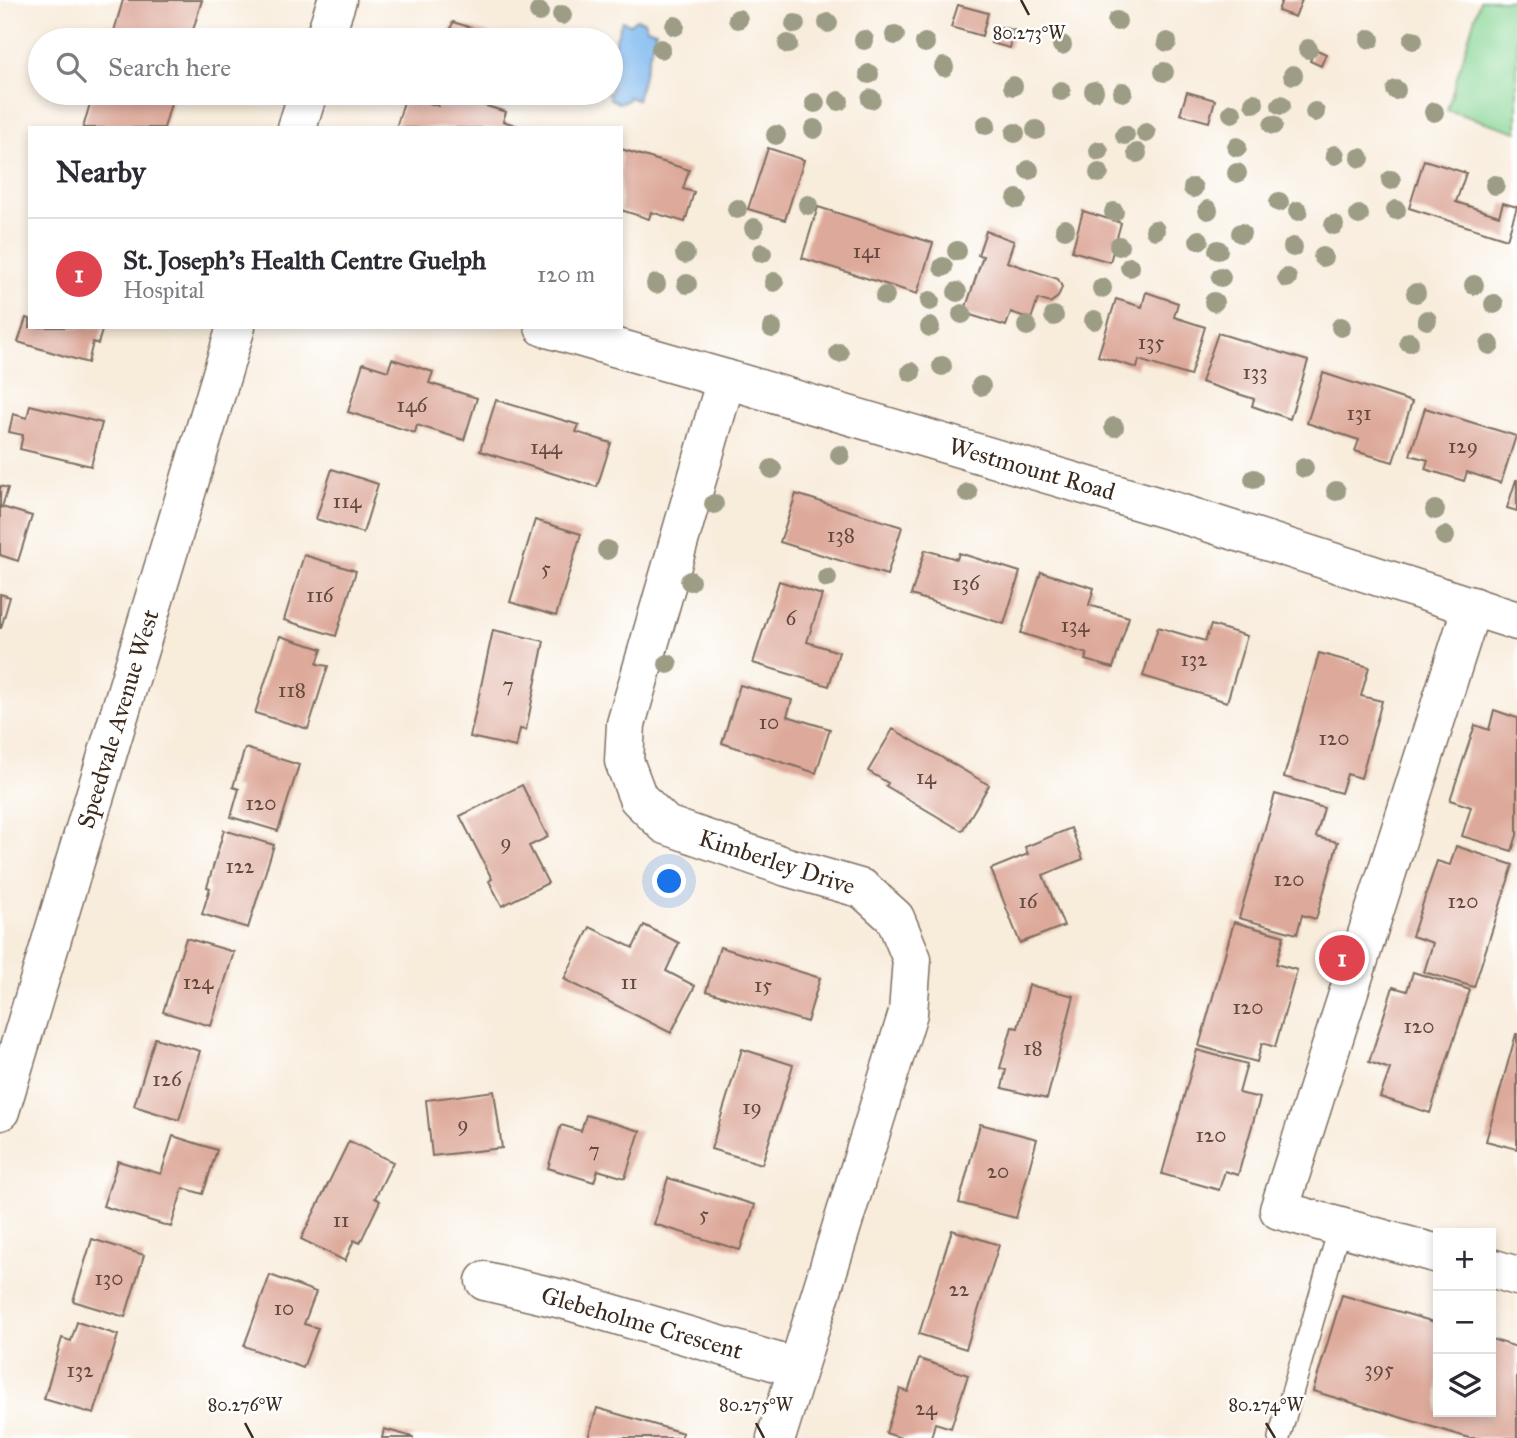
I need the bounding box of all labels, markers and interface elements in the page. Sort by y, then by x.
text: 80.273°W [993,22,1066,44]
search box [28,28,623,105]
icon: search [52,48,90,86]
text: Search here [108,51,231,83]
text: Nearby [56,154,146,190]
house number: 141 [853,238,881,264]
text: St. Joseph's Health Centre Guelph [123,244,486,276]
text: 1 [74,260,84,288]
text: 120 m [537,260,595,288]
text: Hospital [123,276,205,304]
house number: 135 [1138,329,1164,355]
house number: 133 [1242,359,1268,385]
house number: 146 [397,392,429,418]
house number: 131 [1347,400,1372,426]
street label: Westmount Road [945,431,1119,507]
house number: 129 [1448,433,1478,459]
house number: 144 [530,434,563,460]
house number: 114 [333,488,362,514]
house number: 138 [827,522,855,548]
house number: 5 [541,555,551,581]
house number: 136 [952,570,981,596]
house number: 116 [306,582,335,608]
street label: Speedvale Avenue West [70,605,166,832]
house number: 6 [786,605,798,631]
house number: 134 [1061,612,1090,638]
house number: 132 [1180,646,1208,672]
house number: 7 [502,672,514,698]
house number: 118 [278,677,306,703]
house number: 10 [759,709,779,735]
house number: 120 [1319,725,1349,751]
house number: 14 [916,764,937,790]
house number: 120 [246,790,276,816]
street label: Kimberley Drive [695,823,859,901]
house number: 9 [500,829,512,855]
house number: 122 [226,853,255,879]
your location [652,864,686,898]
house number: 120 [1274,866,1304,892]
house number: 16 [1018,888,1039,914]
house number: 120 [1448,888,1478,914]
pin: 1 [1319,932,1365,984]
house number: 124 [183,969,214,995]
house number: 11 [621,969,637,995]
house number: 15 [754,972,772,998]
house number: 120 [1233,994,1263,1020]
house number: 120 [1404,1013,1434,1039]
house number: 18 [1023,1035,1043,1061]
house number: 126 [152,1066,183,1092]
house number: 19 [742,1094,762,1120]
house number: 9 [457,1111,469,1137]
house number: 120 [1196,1122,1226,1148]
house number: 7 [588,1137,600,1163]
house number: 20 [987,1158,1009,1184]
house number: 5 [699,1201,709,1227]
house number: 11 [333,1207,349,1233]
map controls [1433,1228,1496,1417]
button: + [1433,1228,1496,1291]
house number: 130 [95,1265,123,1291]
house number: 22 [949,1276,970,1302]
street label: Glebeholme Crescent [538,1280,747,1366]
button: − [1433,1291,1496,1354]
house number: 10 [274,1295,294,1321]
button: layers [1433,1354,1496,1417]
house number: 395 [1364,1356,1394,1382]
house number: 132 [66,1357,94,1383]
text: 80.276°W [208,1394,283,1416]
text: 80.275°W [719,1394,794,1416]
text: 80.274°W [1229,1394,1304,1416]
house number: 24 [915,1395,938,1421]

